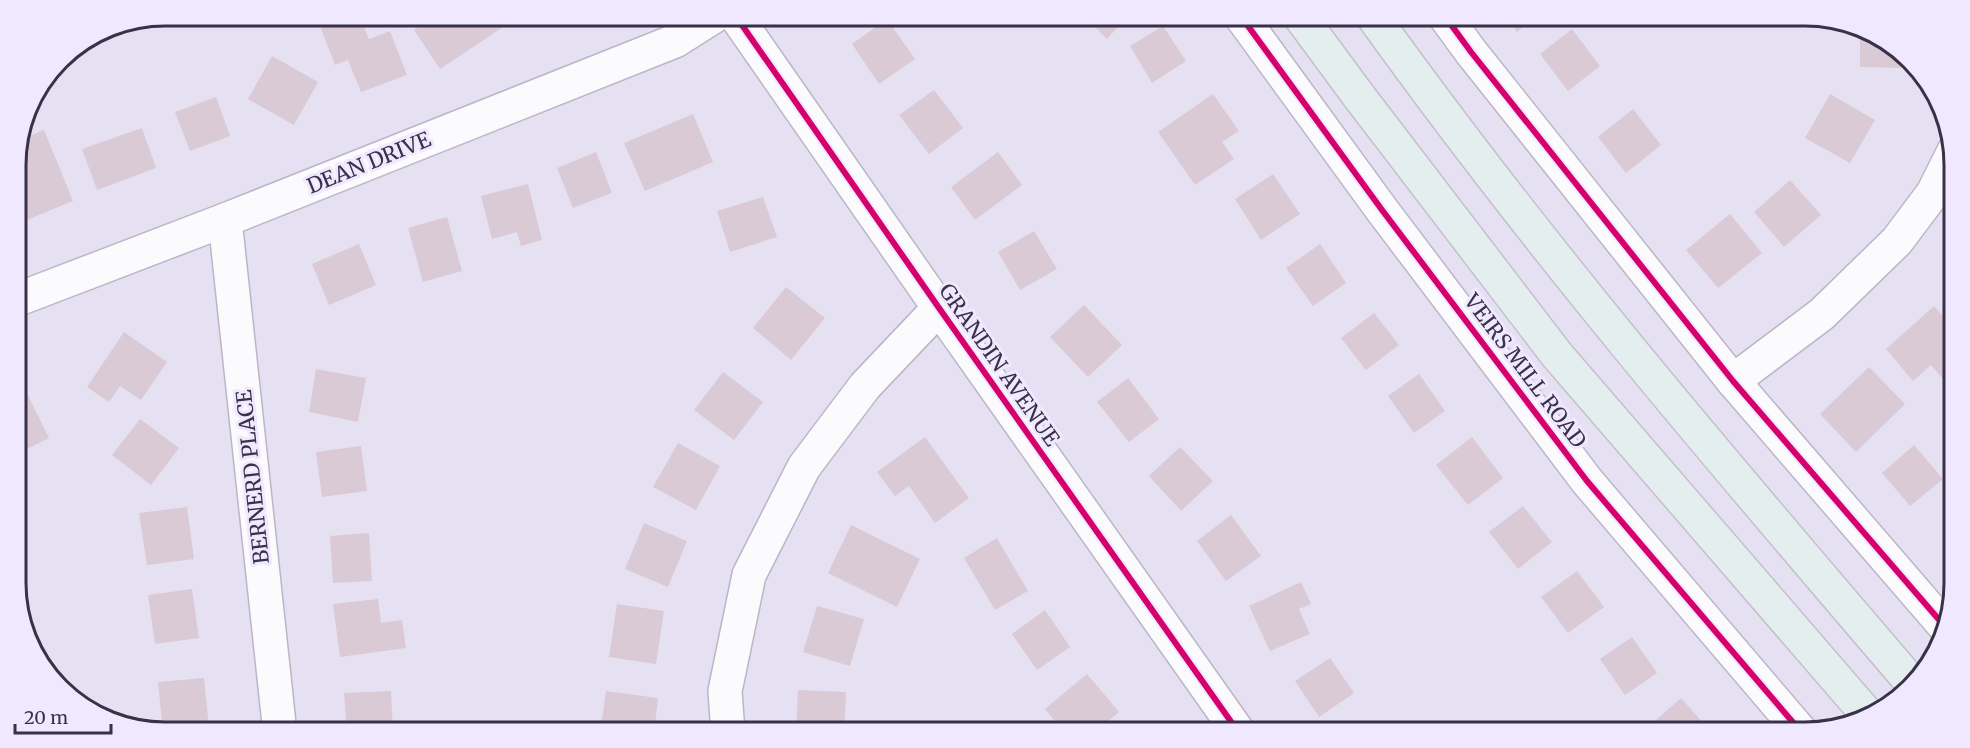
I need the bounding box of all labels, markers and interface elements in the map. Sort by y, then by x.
street label: DEAN DRIVE [303,125,435,200]
street label: GRANDIN AVENUE [933,278,1066,452]
street label: VEIRS MILL ROAD [1458,287,1592,453]
street label: BERNERD PLACE [230,388,275,566]
scale bar [15,697,111,735]
text: 20 m [24,706,68,729]

